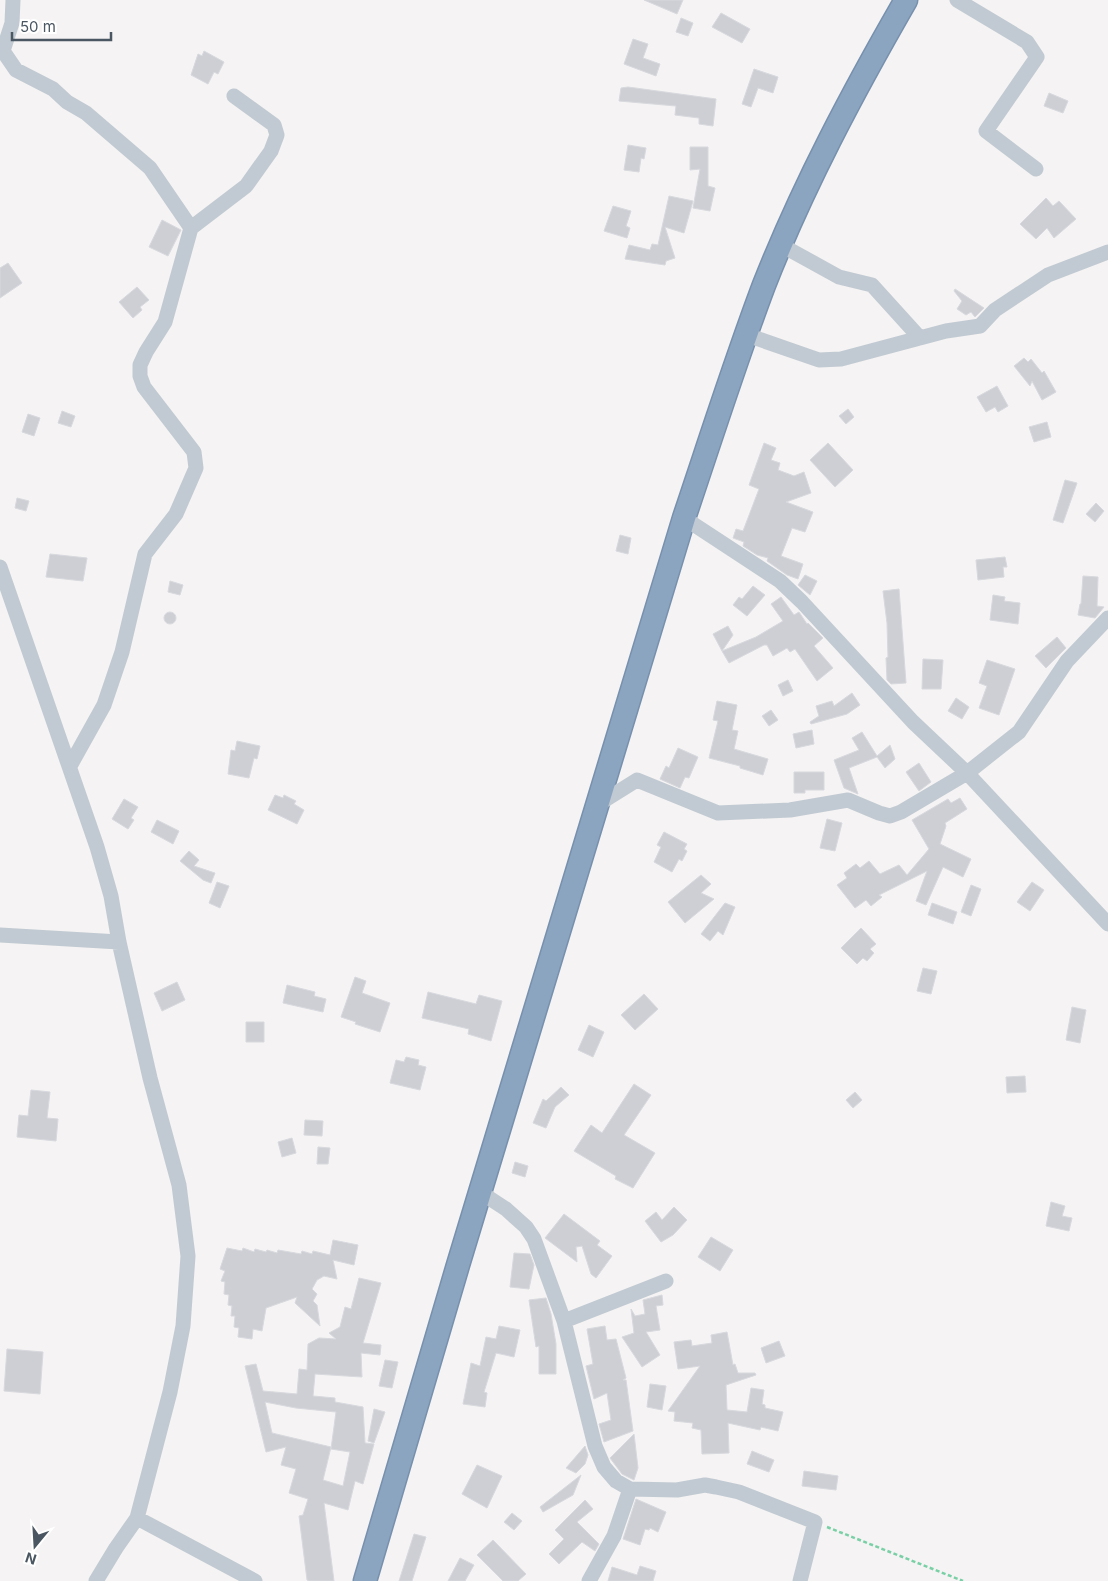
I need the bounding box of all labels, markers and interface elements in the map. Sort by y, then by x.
scale bar [12,10,111,42]
text: 50 m [20,17,56,36]
north arrow [10,1521,60,1571]
text: N [23,1549,39,1569]

